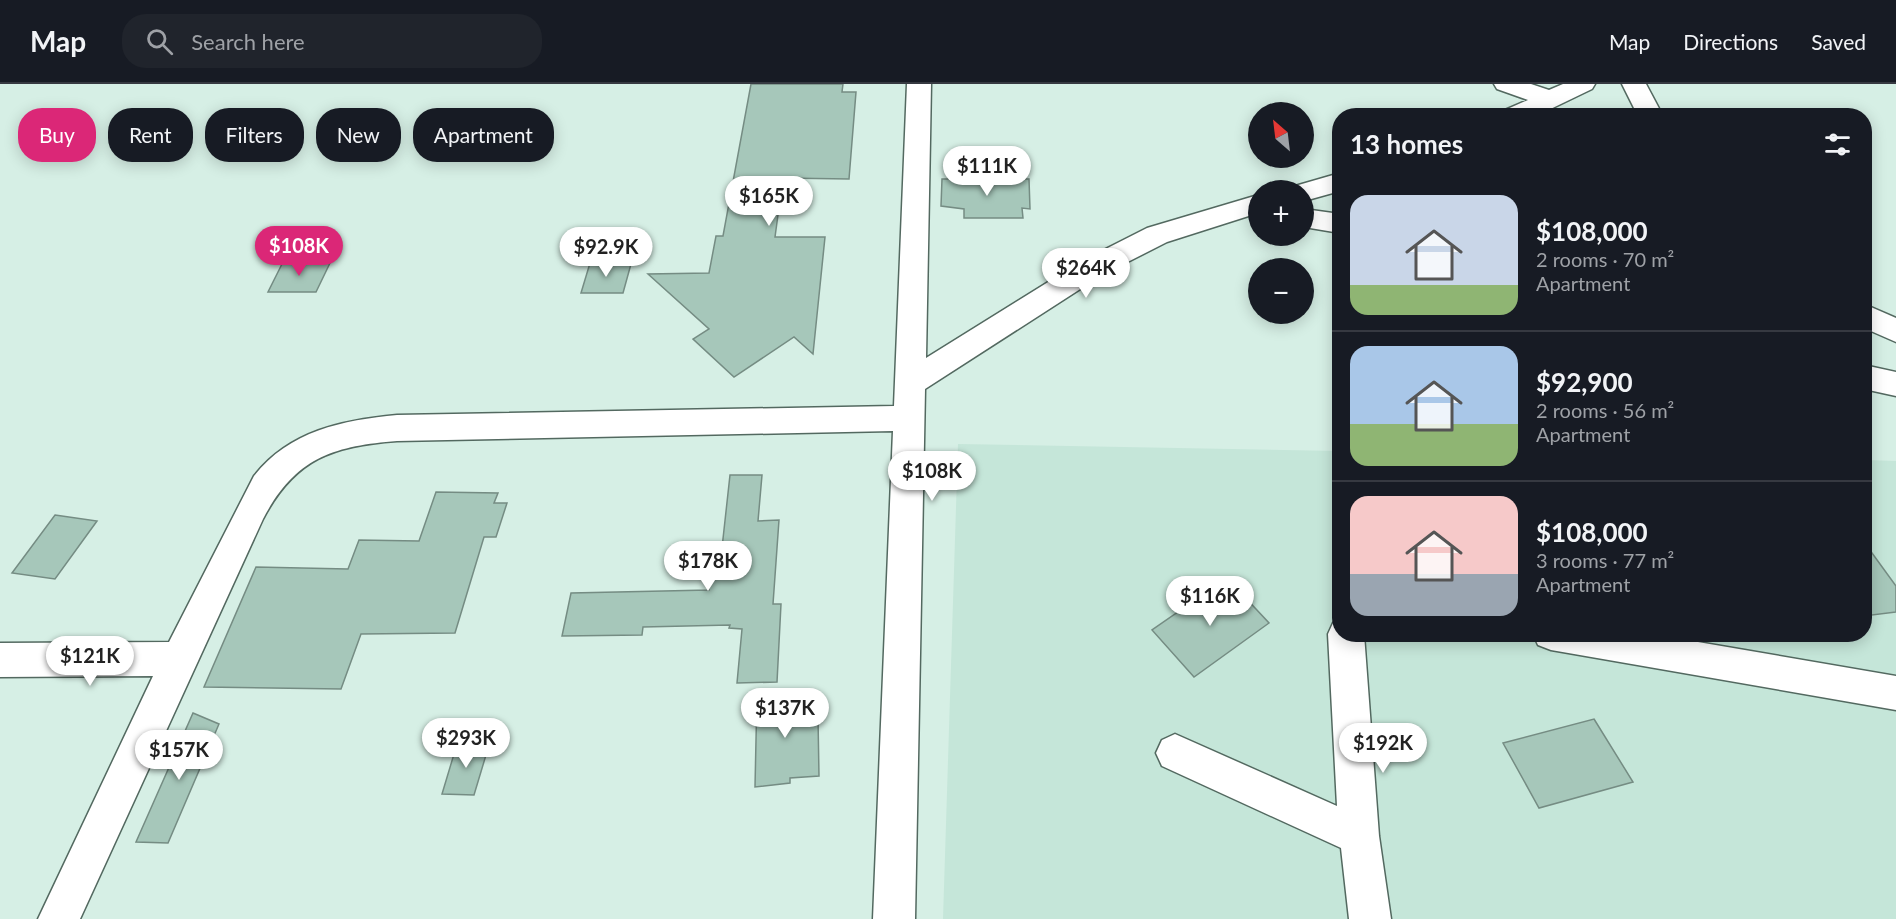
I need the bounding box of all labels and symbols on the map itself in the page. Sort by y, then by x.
north arrow [1248,102,1314,168]
pin: $111K [945,146,1029,197]
pin: $165K [727,176,811,227]
pin: $108K [257,226,341,277]
pin: $92.9K [557,227,655,278]
pin: $264K [1044,248,1128,299]
pin: $108K [890,451,974,502]
pin: $178K [666,541,750,592]
pin: $116K [1168,576,1252,627]
pin: $121K [48,636,132,687]
pin: $137K [743,688,827,739]
pin: $293K [424,718,508,769]
pin: $192K [1341,723,1425,774]
pin: $157K [137,730,221,781]

